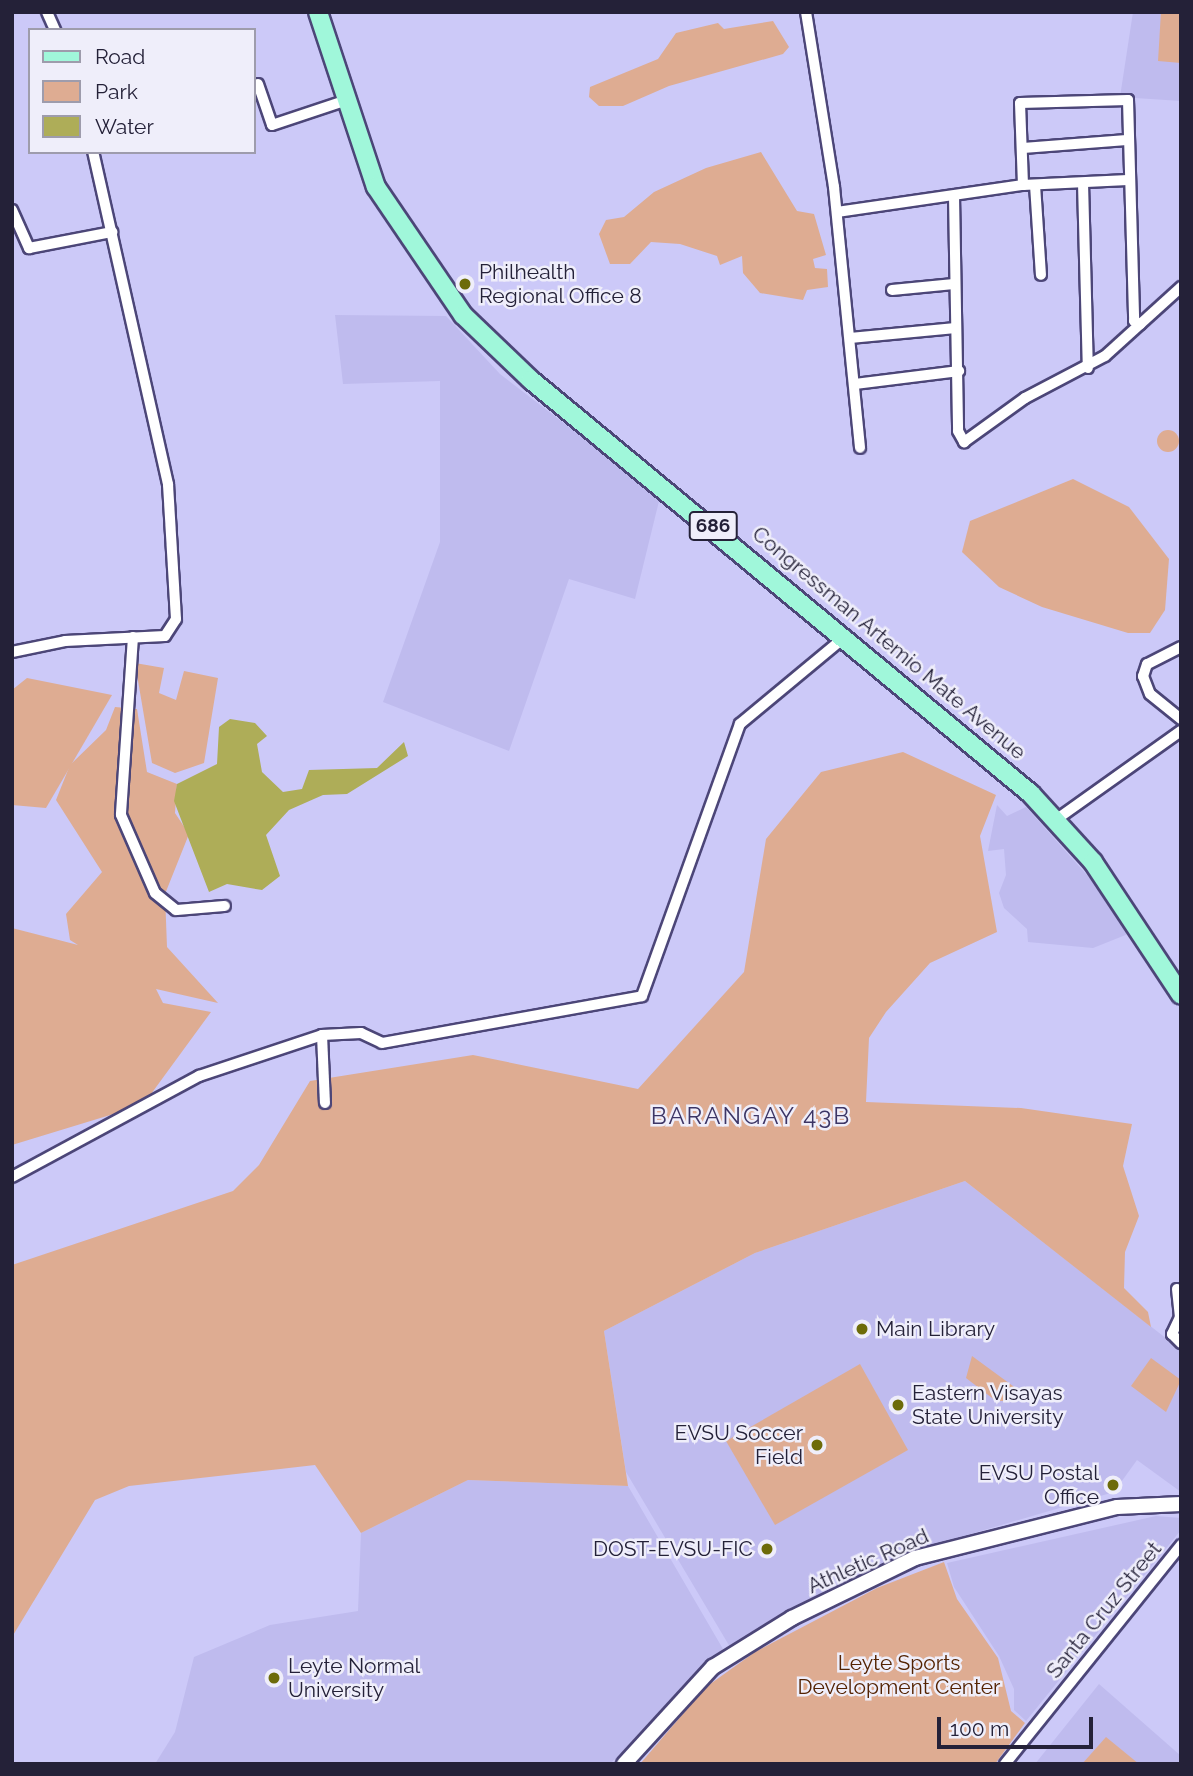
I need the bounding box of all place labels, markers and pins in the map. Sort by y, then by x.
place label: Philhealth Regional Office 8 [479,259,642,309]
marker: Philhealth Regional Office 8 [457,276,473,292]
place label: Main Library [876,1316,995,1342]
marker: Main Library [854,1321,870,1337]
place label: Eastern Visayas State University [912,1380,1064,1430]
marker: Eastern Visayas State University [890,1397,906,1413]
place label: EVSU Soccer Field [675,1420,803,1470]
marker: EVSU Soccer Field [809,1437,825,1453]
place label: EVSU Postal Office [979,1460,1099,1510]
marker: EVSU Postal Office [1105,1477,1121,1493]
place label: DOST-EVSU-FIC [593,1536,753,1562]
marker: DOST-EVSU-FIC [759,1541,775,1557]
place label: Leyte Normal University [288,1653,420,1703]
marker: Leyte Normal University [266,1670,282,1686]

